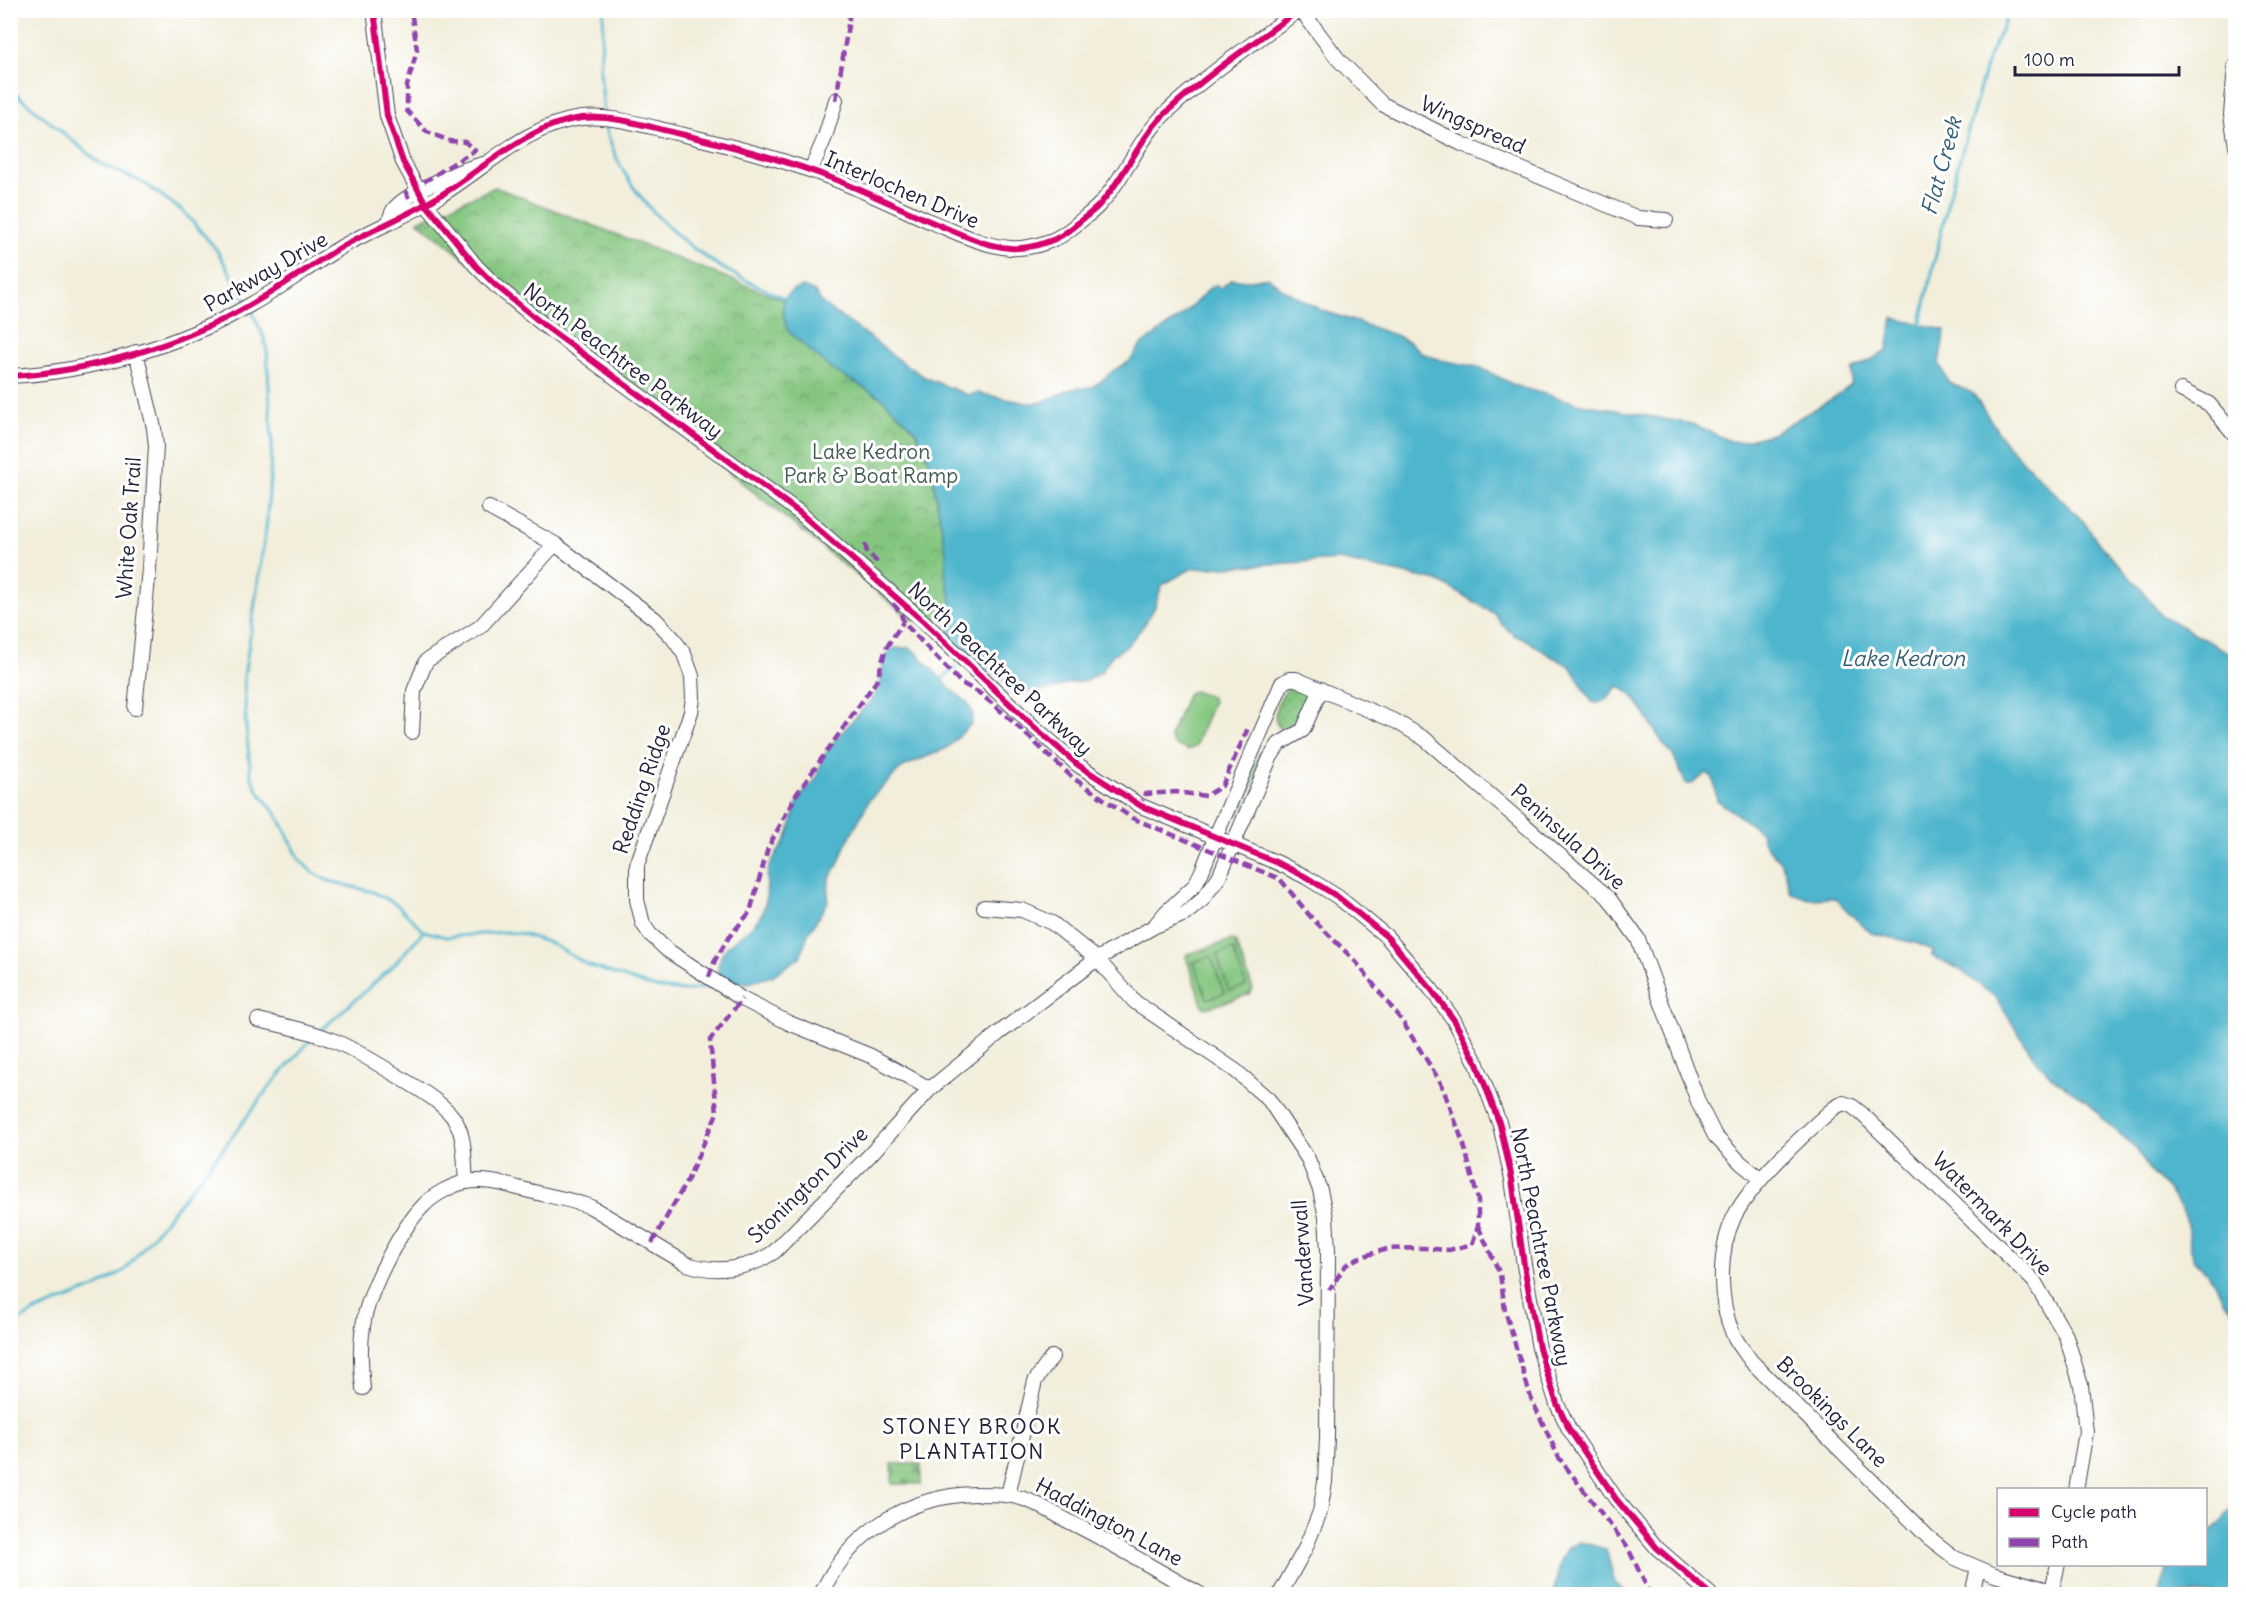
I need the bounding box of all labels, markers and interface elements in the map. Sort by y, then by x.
scale bar [2015,39,2178,77]
text: 100 m [2024,48,2075,71]
street label: Wingspread [1416,89,1530,160]
water label: Flat Creek [1915,112,1968,218]
street label: Interlochen Drive [821,145,983,234]
street label: Parkway Drive [199,225,332,318]
street label: North Peachtree Parkway [518,277,728,444]
park label: Lake Kedron Park & Boat Ramp [784,438,958,489]
street label: White Oak Trail [110,456,147,600]
street label: North Peachtree Parkway [902,576,1098,761]
water label: Lake Kedron [1841,644,1966,672]
street label: Redding Ridge [607,720,676,858]
street label: Peninsula Drive [1505,778,1631,895]
street label: Stonington Drive [742,1121,873,1249]
street label: North Peachtree Parkway [1505,1125,1578,1369]
street label: Watermark Drive [1927,1146,2058,1281]
street label: Vanderwall [1285,1199,1320,1307]
street label: Brookings Lane [1771,1350,1894,1473]
district label: STONEY BROOK PLANTATION [882,1412,1062,1465]
street label: Haddington Lane [1031,1471,1188,1572]
legend [1997,1488,2207,1566]
text: Cycle path [2051,1500,2137,1523]
text: Path [2051,1530,2088,1553]

